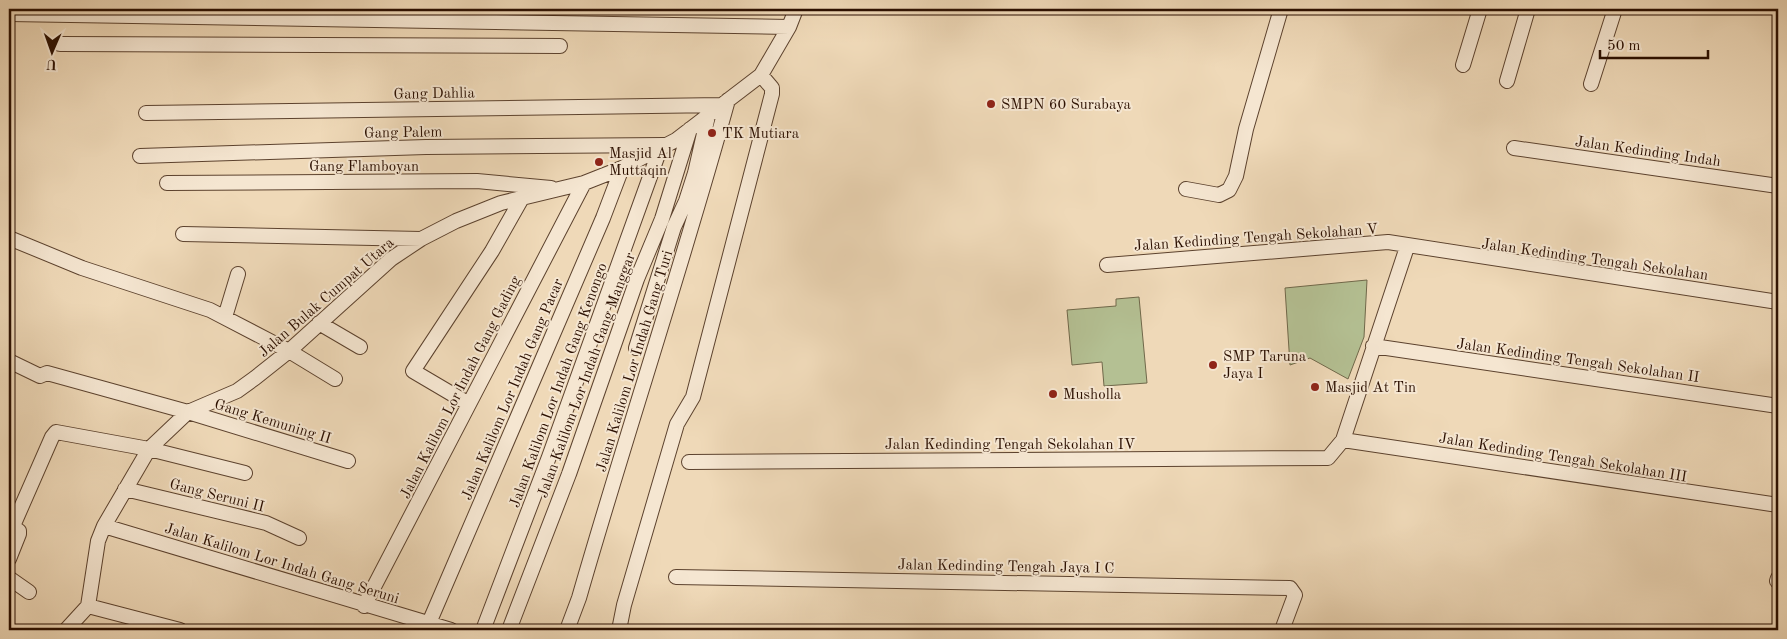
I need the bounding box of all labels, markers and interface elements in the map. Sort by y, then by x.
north arrow [28,28,78,78]
scale bar [1600,28,1707,60]
text: 50 m [1607,39,1641,54]
text: U [46,57,57,71]
street label: Gang Dahlia [393,86,475,103]
marker: SMPN 60 Surabaya [985,98,997,110]
place label: SMPN 60 Surabaya [1001,98,1132,113]
street label: Gang Palem [364,125,442,142]
marker: TK Mutiara [706,127,718,139]
place label: TK Mutiara [722,127,800,142]
street label: Jalan Kedinding Indah [1574,135,1722,170]
place label: Masjid Al Muttaqin [609,147,672,179]
marker: Masjid Al Muttaqin [593,156,605,168]
street label: Gang Flamboyan [309,160,419,175]
street label: Jalan Kedinding Tengah Sekolahan V [1134,222,1379,255]
street label: Jalan Bulak Cumpat Utara [257,235,398,361]
street label: Jalan Kedinding Tengah Sekolahan [1480,237,1709,284]
street label: Jalan Kalilom Lor Indah Gang Turi [595,249,676,474]
street label: Jalan Kalilom Lor Indah Gang Manggar [536,251,639,500]
street label: Jalan Kalilom Lor Indah Gang Kenongo [508,261,611,510]
street label: Jalan Kalilom Lor Indah Gang Gading [398,274,524,502]
street label: Jalan Kalilom Lor Indah Gang Pacar [460,277,567,502]
street label: Jalan Kedinding Tengah Sekolahan II [1455,337,1700,386]
place label: SMP Taruna Jaya I [1223,350,1307,382]
marker: SMP Taruna Jaya I [1207,359,1219,371]
marker: Masjid At Tin [1309,381,1321,393]
place label: Masjid At Tin [1325,381,1416,396]
marker: Musholla [1047,388,1059,400]
place label: Musholla [1063,388,1122,403]
street label: Gang Kemuning II [212,398,333,447]
street label: Jalan Kedinding Tengah Sekolahan III [1438,431,1688,486]
street label: Jalan Kedinding Tengah Sekolahan IV [885,438,1136,453]
street label: Gang Seruni II [168,477,266,516]
street label: Jalan Kalilom Lor Indah Gang Seruni [163,522,401,607]
street label: Jalan Kedinding Tengah Jaya I C [897,558,1115,577]

